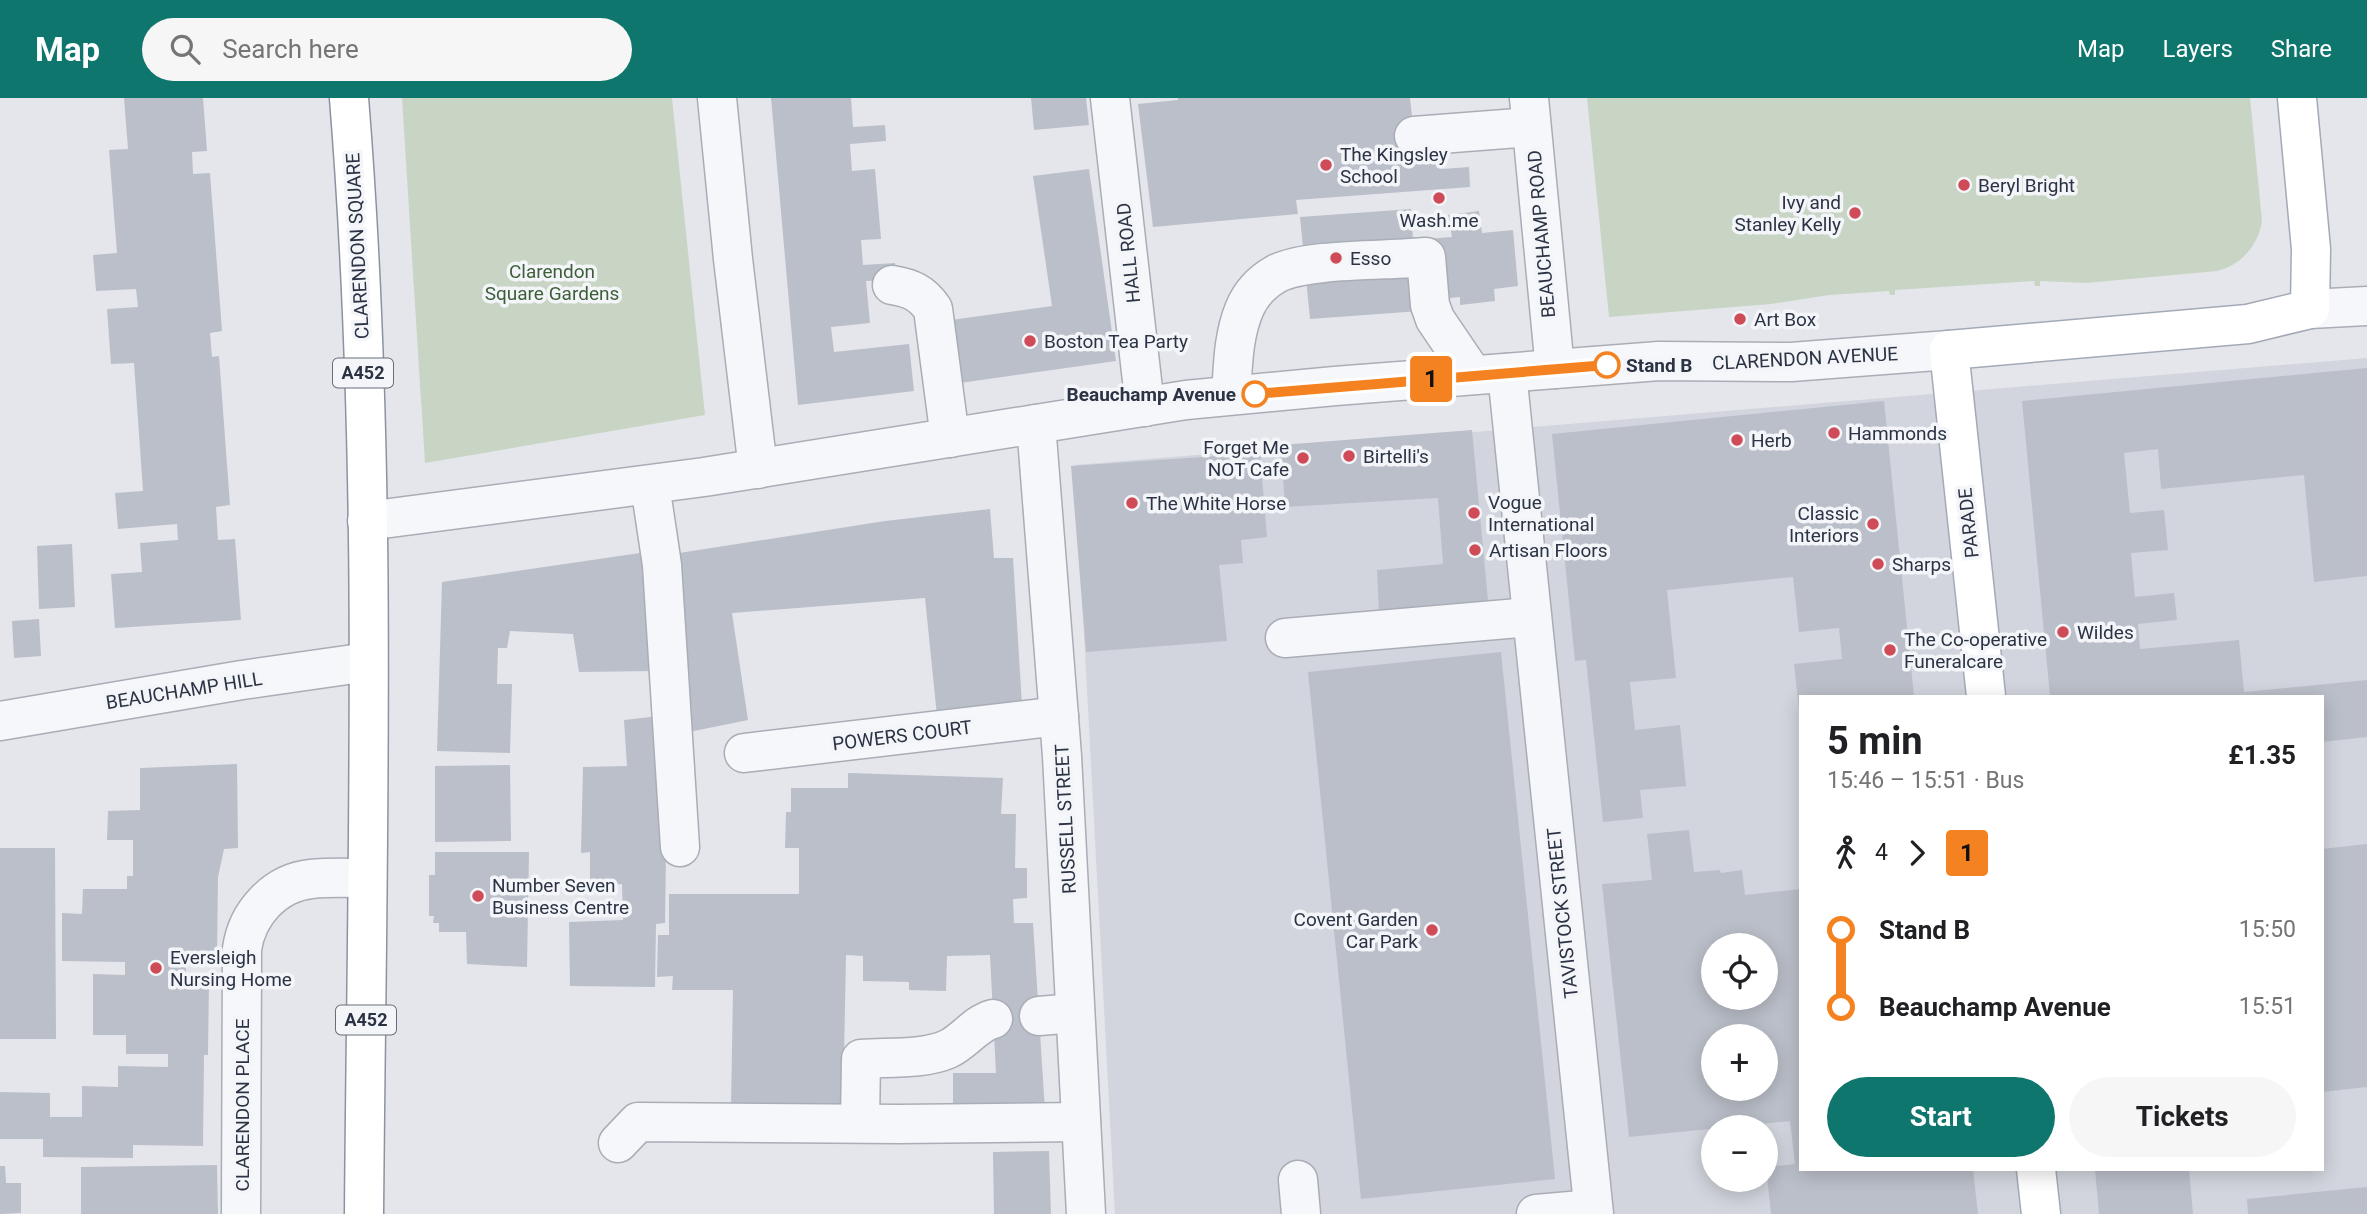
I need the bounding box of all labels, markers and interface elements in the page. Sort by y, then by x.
search box [142,18,632,81]
text: Map [35,30,100,69]
icon: search [166,30,204,68]
text: Search here [222,34,359,64]
text: Map [2077,35,2125,63]
text: Layers [2163,35,2233,63]
text: Share [2271,35,2332,63]
place label: The Kingsley School [1340,143,1448,188]
street label: BEAUCHAMP ROAD [1523,149,1560,319]
street label: CLARENDON SQUARE [341,152,374,340]
marker: The Kingsley School [1318,157,1334,173]
place label: Beryl Bright [1978,174,2075,197]
marker: Beryl Bright [1956,177,1972,193]
marker: Wash.me [1431,190,1447,206]
place label: Ivy and Stanley Kelly [1734,191,1841,236]
street label: HALL ROAD [1112,202,1145,304]
marker: Ivy and Stanley Kelly [1847,205,1863,221]
place label: Wash.me [1400,209,1478,232]
place label: Esso [1350,247,1391,270]
marker: Esso [1328,250,1344,266]
park label: Clarendon Square Gardens [485,260,619,305]
place label: Art Box [1754,308,1817,331]
marker: Art Box [1732,311,1748,327]
place label: Boston Tea Party [1044,330,1188,353]
marker: Boston Tea Party [1022,333,1038,349]
street label: CLARENDON AVENUE [1711,342,1899,375]
marker: Stand B [1594,352,1620,378]
place label: Stand B [1626,354,1693,377]
line badge: 1 [1408,356,1454,402]
road number: A452 [333,358,393,388]
text: 1 [1424,365,1438,393]
marker: Beauchamp Avenue [1242,381,1268,407]
place label: Beauchamp Avenue [1067,383,1236,406]
place label: Hammonds [1848,422,1947,445]
marker: Hammonds [1826,425,1842,441]
place label: Herb [1751,429,1792,452]
marker: Herb [1729,432,1745,448]
place label: Forget Me NOT Cafe [1203,436,1289,481]
place label: Birtelli's [1363,445,1429,468]
marker: Birtelli's [1341,448,1357,464]
marker: Forget Me NOT Cafe [1295,450,1311,466]
street label: PARADE [1953,487,1984,559]
place label: Vogue International [1488,491,1594,536]
place label: The White Horse [1146,492,1286,515]
marker: The White Horse [1124,495,1140,511]
place label: Classic Interiors [1789,502,1859,547]
marker: Vogue International [1466,505,1482,521]
marker: Classic Interiors [1865,516,1881,532]
place label: Artisan Floors [1489,539,1608,562]
marker: Artisan Floors [1467,542,1483,558]
place label: Sharps [1892,553,1951,576]
marker: Sharps [1870,556,1886,572]
place label: Wildes [2077,621,2134,644]
marker: Wildes [2055,624,2071,640]
place label: The Co-operative Funeralcare [1904,628,2047,673]
marker: The Co-operative Funeralcare [1882,642,1898,658]
street label: BEAUCHAMP HILL [104,667,264,714]
street label: POWERS COURT [831,716,973,755]
text: 5 min [1827,719,1923,763]
text: £1.35 [2228,740,2296,770]
street label: RUSSELL STREET [1050,743,1081,894]
text: 15:46 – 15:51 · Bus [1827,767,2024,794]
street label: TAVISTOCK STREET [1542,827,1583,999]
icon: walk [1827,834,1865,872]
icon: forward [1898,834,1936,872]
text: 4 [1875,839,1888,866]
text: 1 [1960,839,1974,867]
place label: Number Seven Business Centre [492,874,629,919]
marker: Number Seven Business Centre [470,888,486,904]
place label: Covent Garden Car Park [1294,908,1418,953]
text: Stand B [1879,915,1970,945]
text: 15:50 [2239,916,2296,943]
marker: Covent Garden Car Park [1424,922,1440,938]
map controls [1701,933,1778,1192]
button: locate [1701,933,1778,1010]
place label: Eversleigh Nursing Home [170,946,292,991]
marker: Eversleigh Nursing Home [148,960,164,976]
text: Beauchamp Avenue [1879,992,2111,1022]
text: 15:51 [2239,993,2296,1020]
road number: A452 [336,1006,396,1035]
street label: CLARENDON PLACE [231,1018,254,1191]
button: + [1701,1024,1778,1101]
button: Start [1827,1077,2055,1157]
button: Tickets [2069,1077,2296,1157]
button: − [1701,1115,1778,1192]

